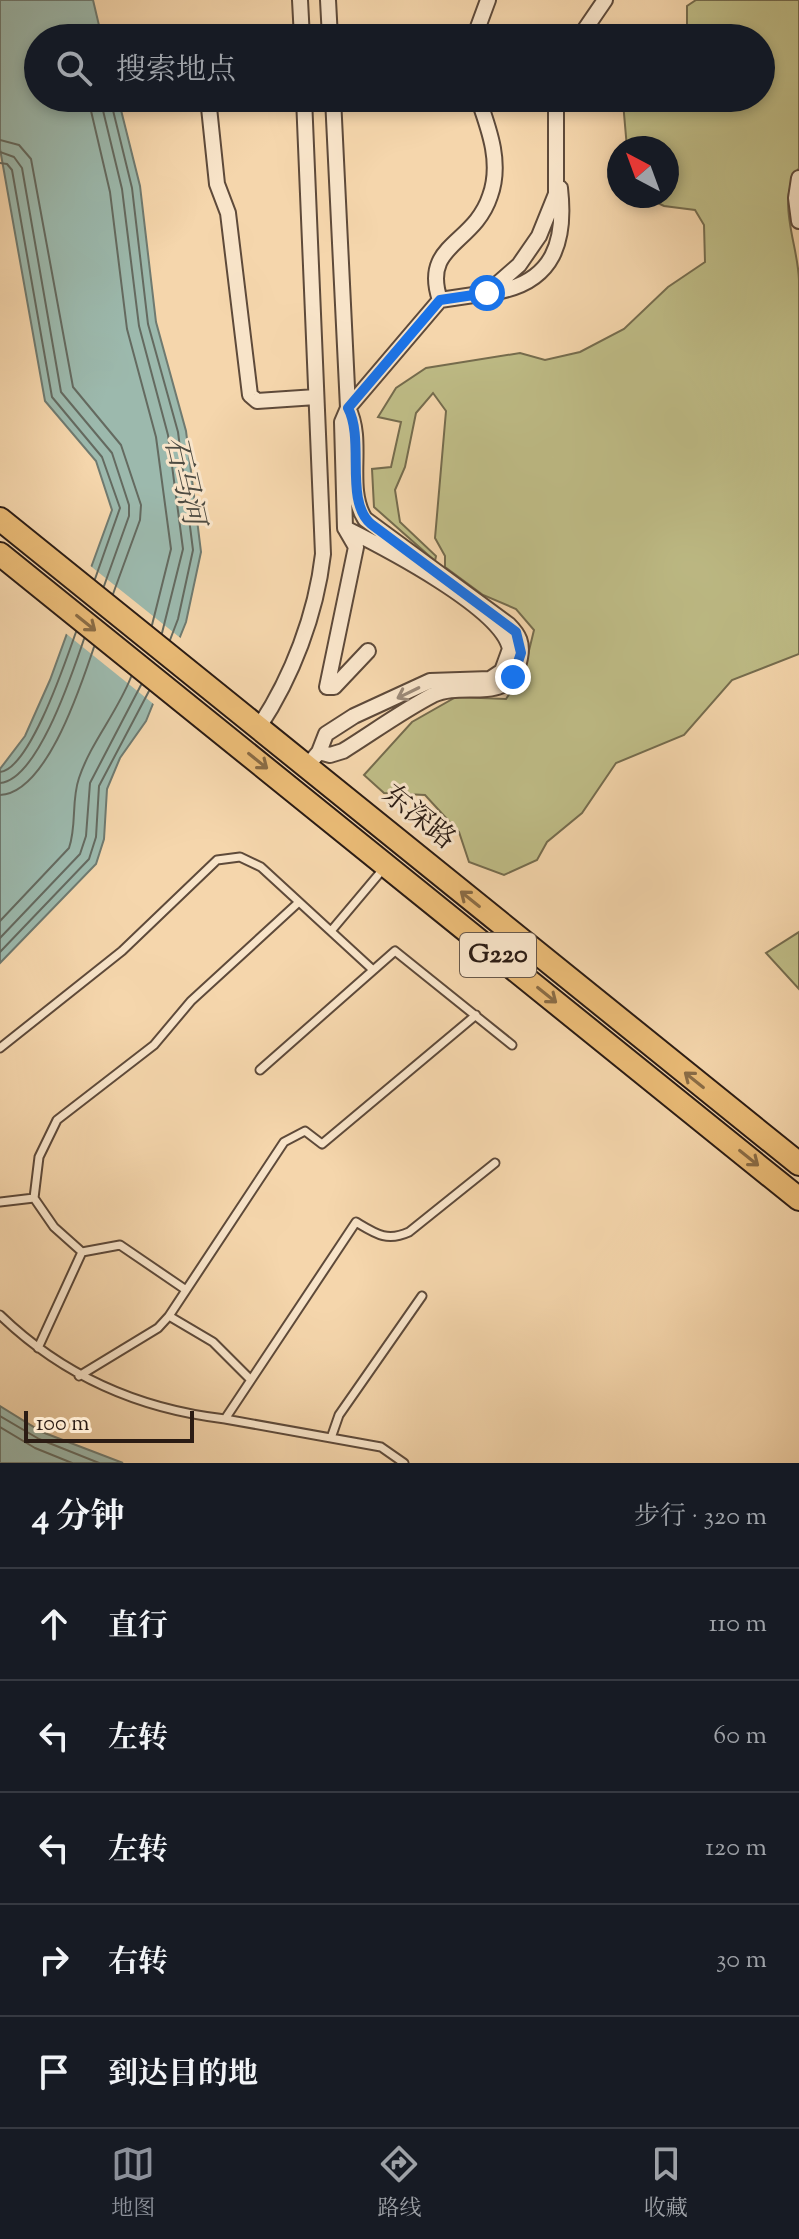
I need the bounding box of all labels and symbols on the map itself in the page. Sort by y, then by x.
north arrow [607,136,679,208]
route start [469,275,505,311]
water label: 石马河 [152,432,215,535]
one-way arrow [75,614,96,632]
route end [495,659,531,695]
one-way arrow [396,686,420,701]
one-way arrow [247,752,268,770]
street label: 东深路 [373,776,463,860]
one-way arrow [461,890,481,908]
road number: G220 [460,933,536,977]
one-way arrow [536,986,557,1004]
one-way arrow [684,1071,705,1089]
one-way arrow [738,1150,759,1167]
scale bar [24,1407,194,1443]

